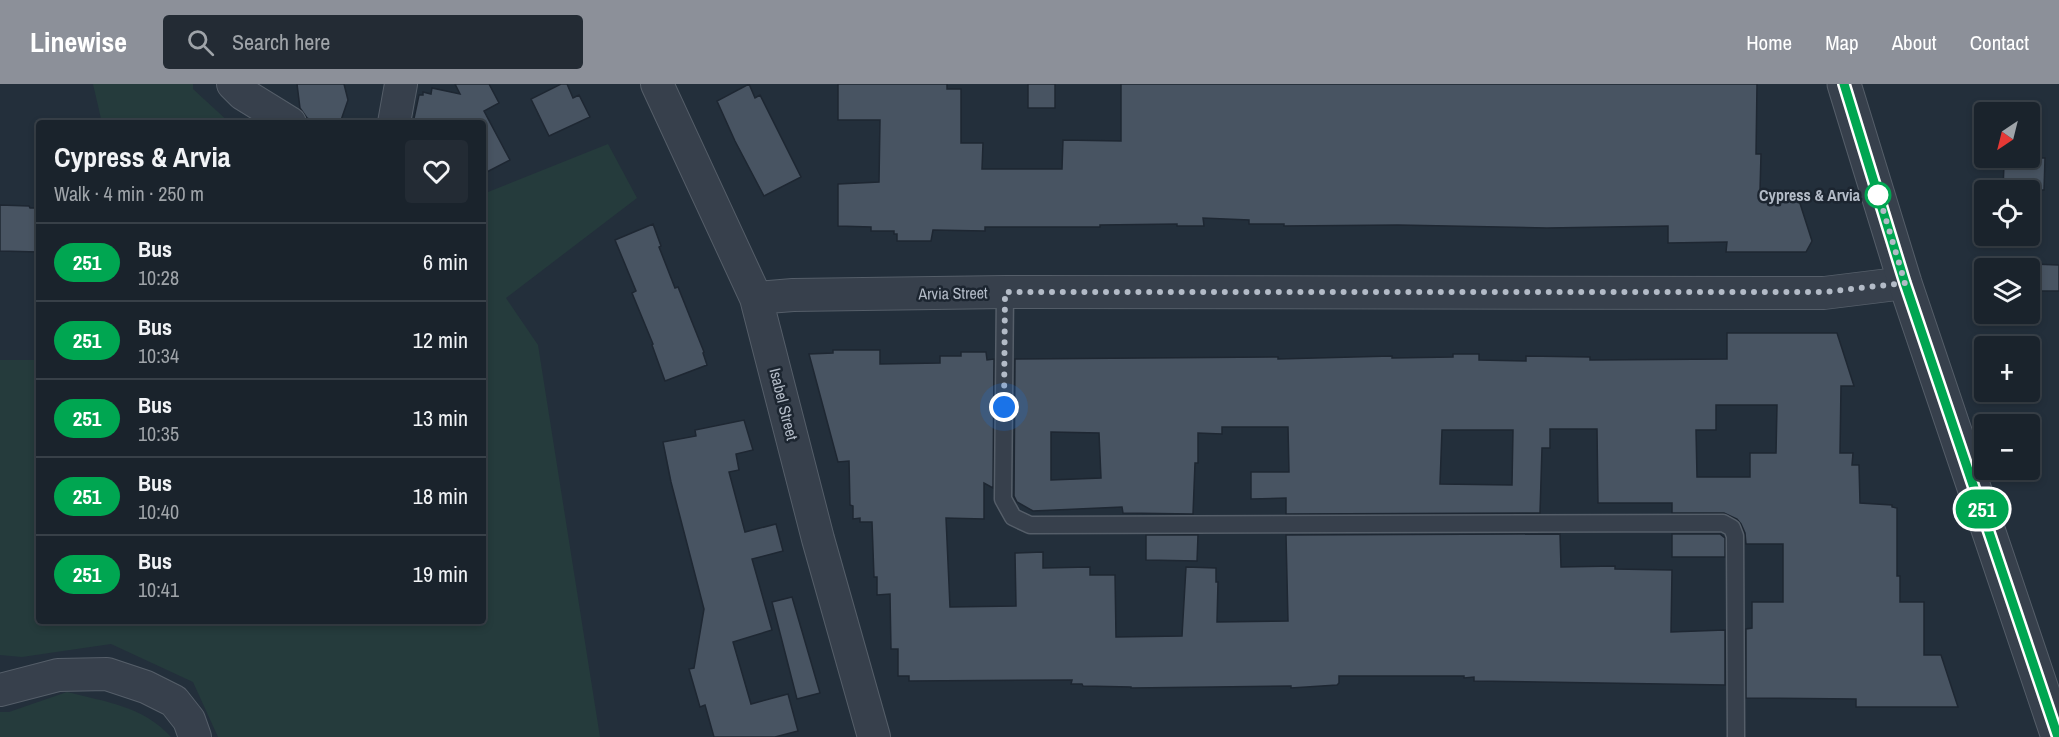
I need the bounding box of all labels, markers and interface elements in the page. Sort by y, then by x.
search box [163,15,583,69]
text: Linewise [30,23,127,61]
icon: search [184,26,217,59]
text: Search here [232,27,330,57]
text: Home [1746,28,1792,57]
text: Map [1825,28,1859,57]
text: About [1892,28,1937,57]
text: Contact [1970,28,2029,57]
north arrow [1974,102,2040,168]
map controls [1974,102,2040,480]
text: Cypress & Arvia [54,138,231,176]
button: heart [405,140,468,203]
text: Walk · 4 min · 250 m [54,180,204,207]
button: locate [1974,180,2040,246]
marker: Cypress & Arvia [1865,182,1891,208]
place label: Cypress & Arvia [1759,184,1861,206]
text: Bus [138,234,172,264]
text: 6 min [423,247,468,277]
text: 251 [73,248,101,277]
button: layers [1974,258,2040,324]
text: 10:28 [138,264,179,291]
street label: Arvia Street [917,281,988,305]
text: Bus [138,312,172,342]
text: 12 min [413,325,468,355]
text: 251 [73,326,101,355]
button: + [1974,336,2040,402]
text: 10:34 [138,342,179,369]
street label: Isabel Street [764,366,804,443]
text: Bus [138,390,172,420]
your location [989,392,1019,422]
text: 13 min [413,403,468,433]
text: 251 [73,404,101,433]
button: − [1974,414,2040,480]
text: 10:35 [138,420,179,447]
text: Bus [138,468,172,498]
text: 18 min [413,481,468,511]
text: 251 [73,482,101,511]
line badge: 251 [1948,490,2016,528]
text: 251 [1968,495,1996,524]
text: 10:40 [138,498,179,525]
text: Bus [138,546,172,576]
text: 19 min [413,559,468,589]
text: 251 [73,560,101,589]
text: 10:41 [138,576,179,603]

